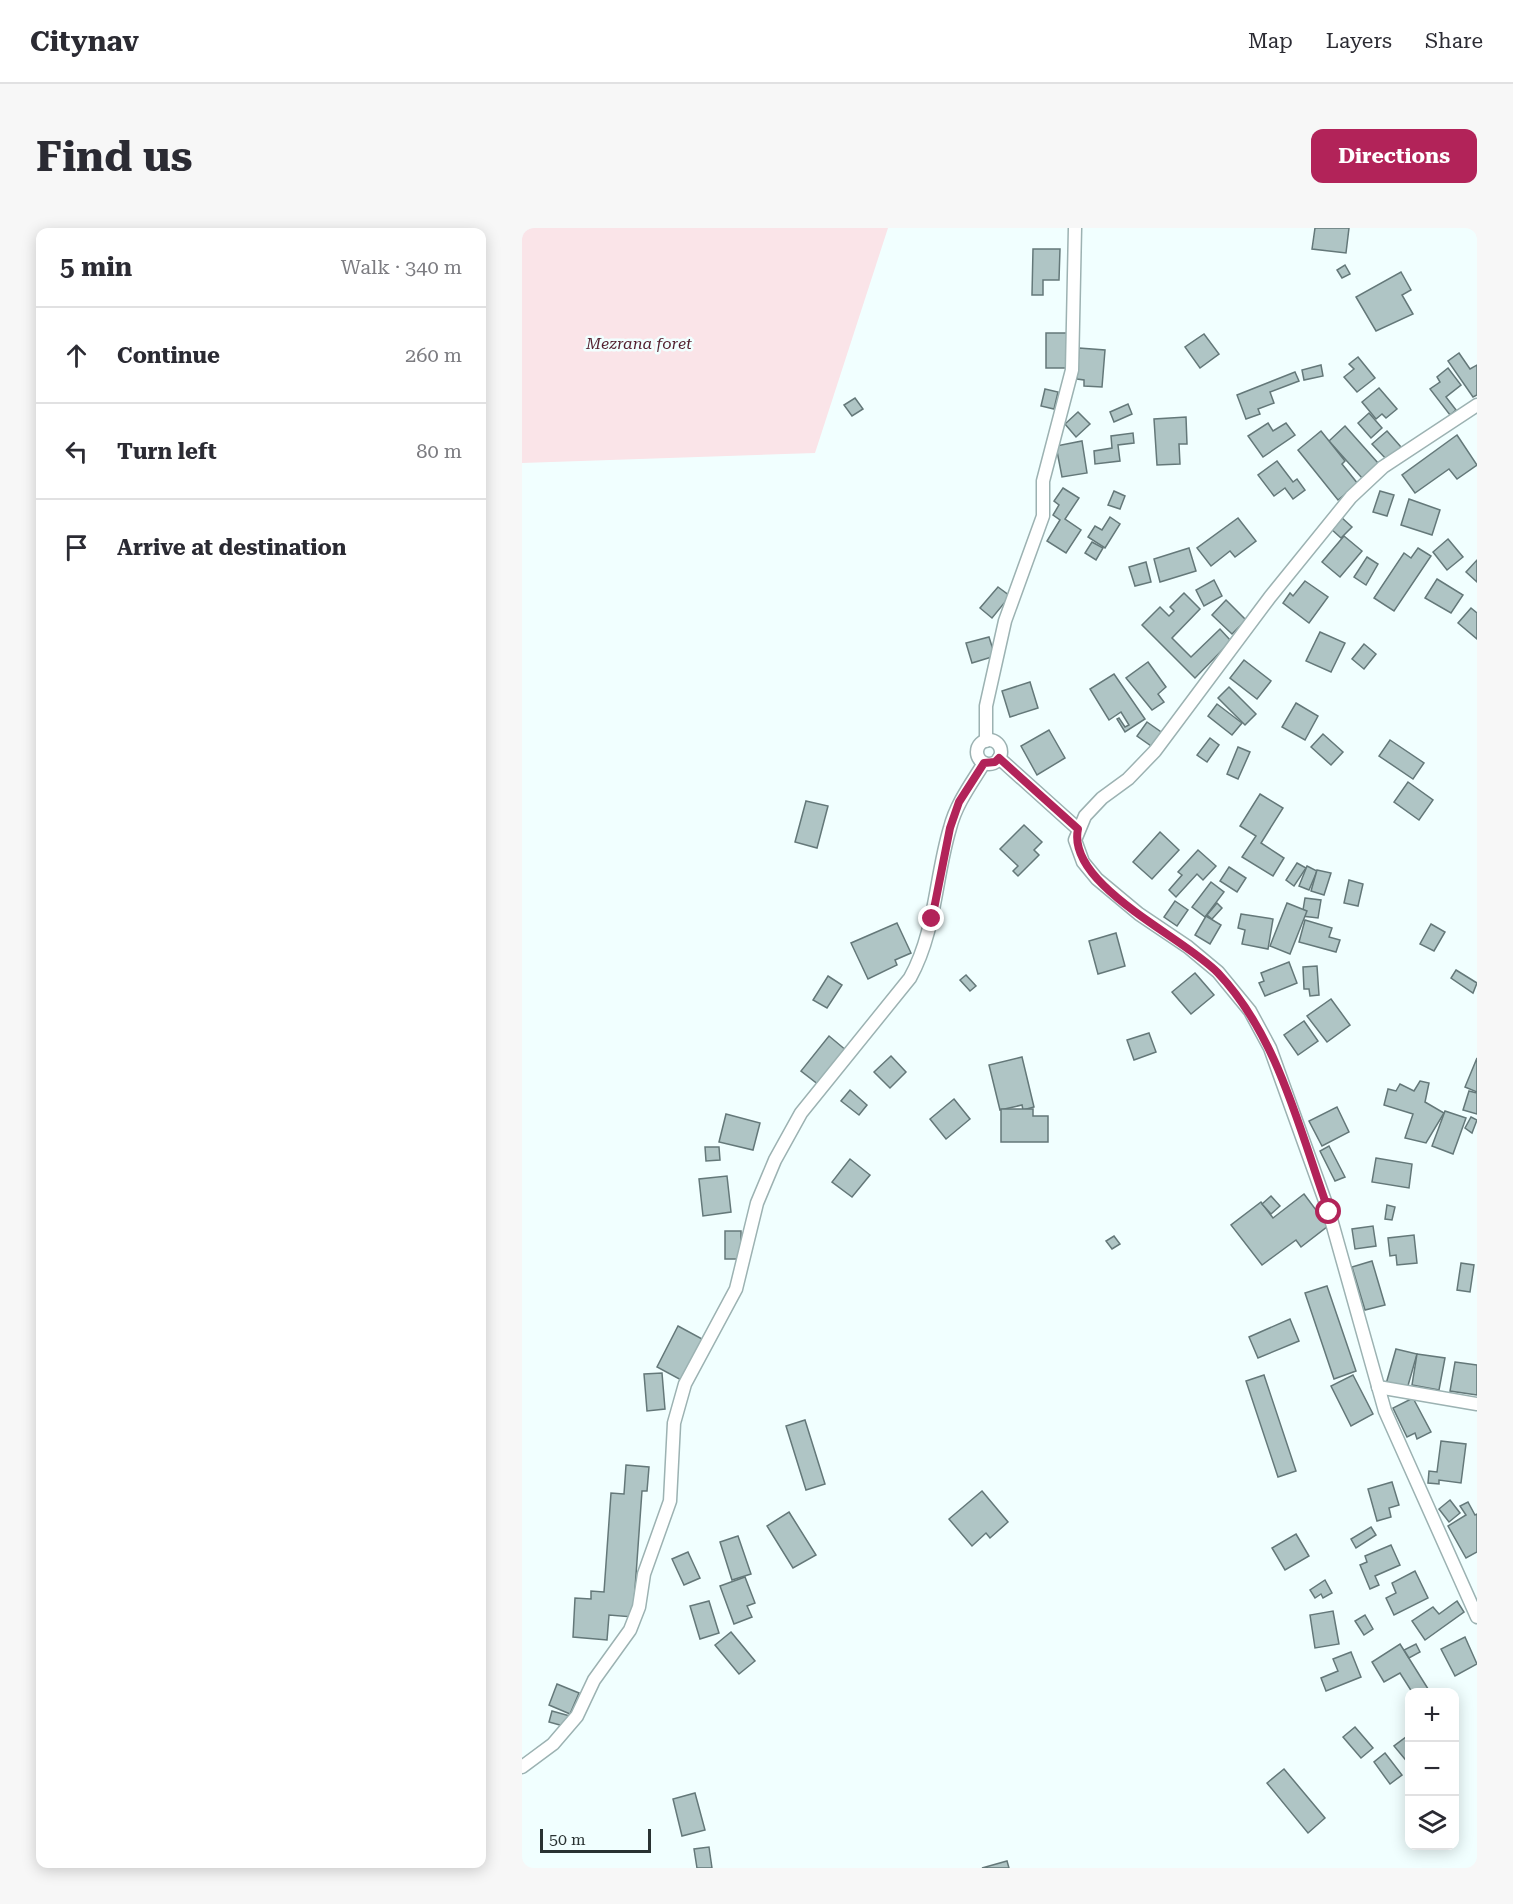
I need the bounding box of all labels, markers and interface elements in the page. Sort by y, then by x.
text: Citynav [30,25,139,58]
text: Map [1248,29,1293,53]
text: Layers [1326,29,1392,53]
text: Share [1425,29,1483,53]
button: Directions [1311,129,1477,183]
text: Find us [36,132,193,181]
text: 5 min [60,252,132,282]
text: Walk · 340 m [341,255,462,279]
park label: Mezrana foret [585,334,692,353]
icon: ahead [60,339,93,372]
text: Continue [117,343,220,368]
text: 260 m [405,343,462,367]
icon: left [60,435,93,468]
text: Turn left [117,439,217,464]
text: 80 m [416,439,462,463]
icon: arrive [60,531,93,564]
text: Arrive at destination [117,535,346,560]
route end [918,905,944,931]
route start [1315,1198,1341,1224]
map controls [1405,1688,1459,1850]
button: + [1405,1688,1459,1742]
button: − [1405,1742,1459,1796]
button: layers [1405,1796,1459,1850]
scale bar [540,1826,651,1854]
text: 50 m [549,1830,586,1849]

